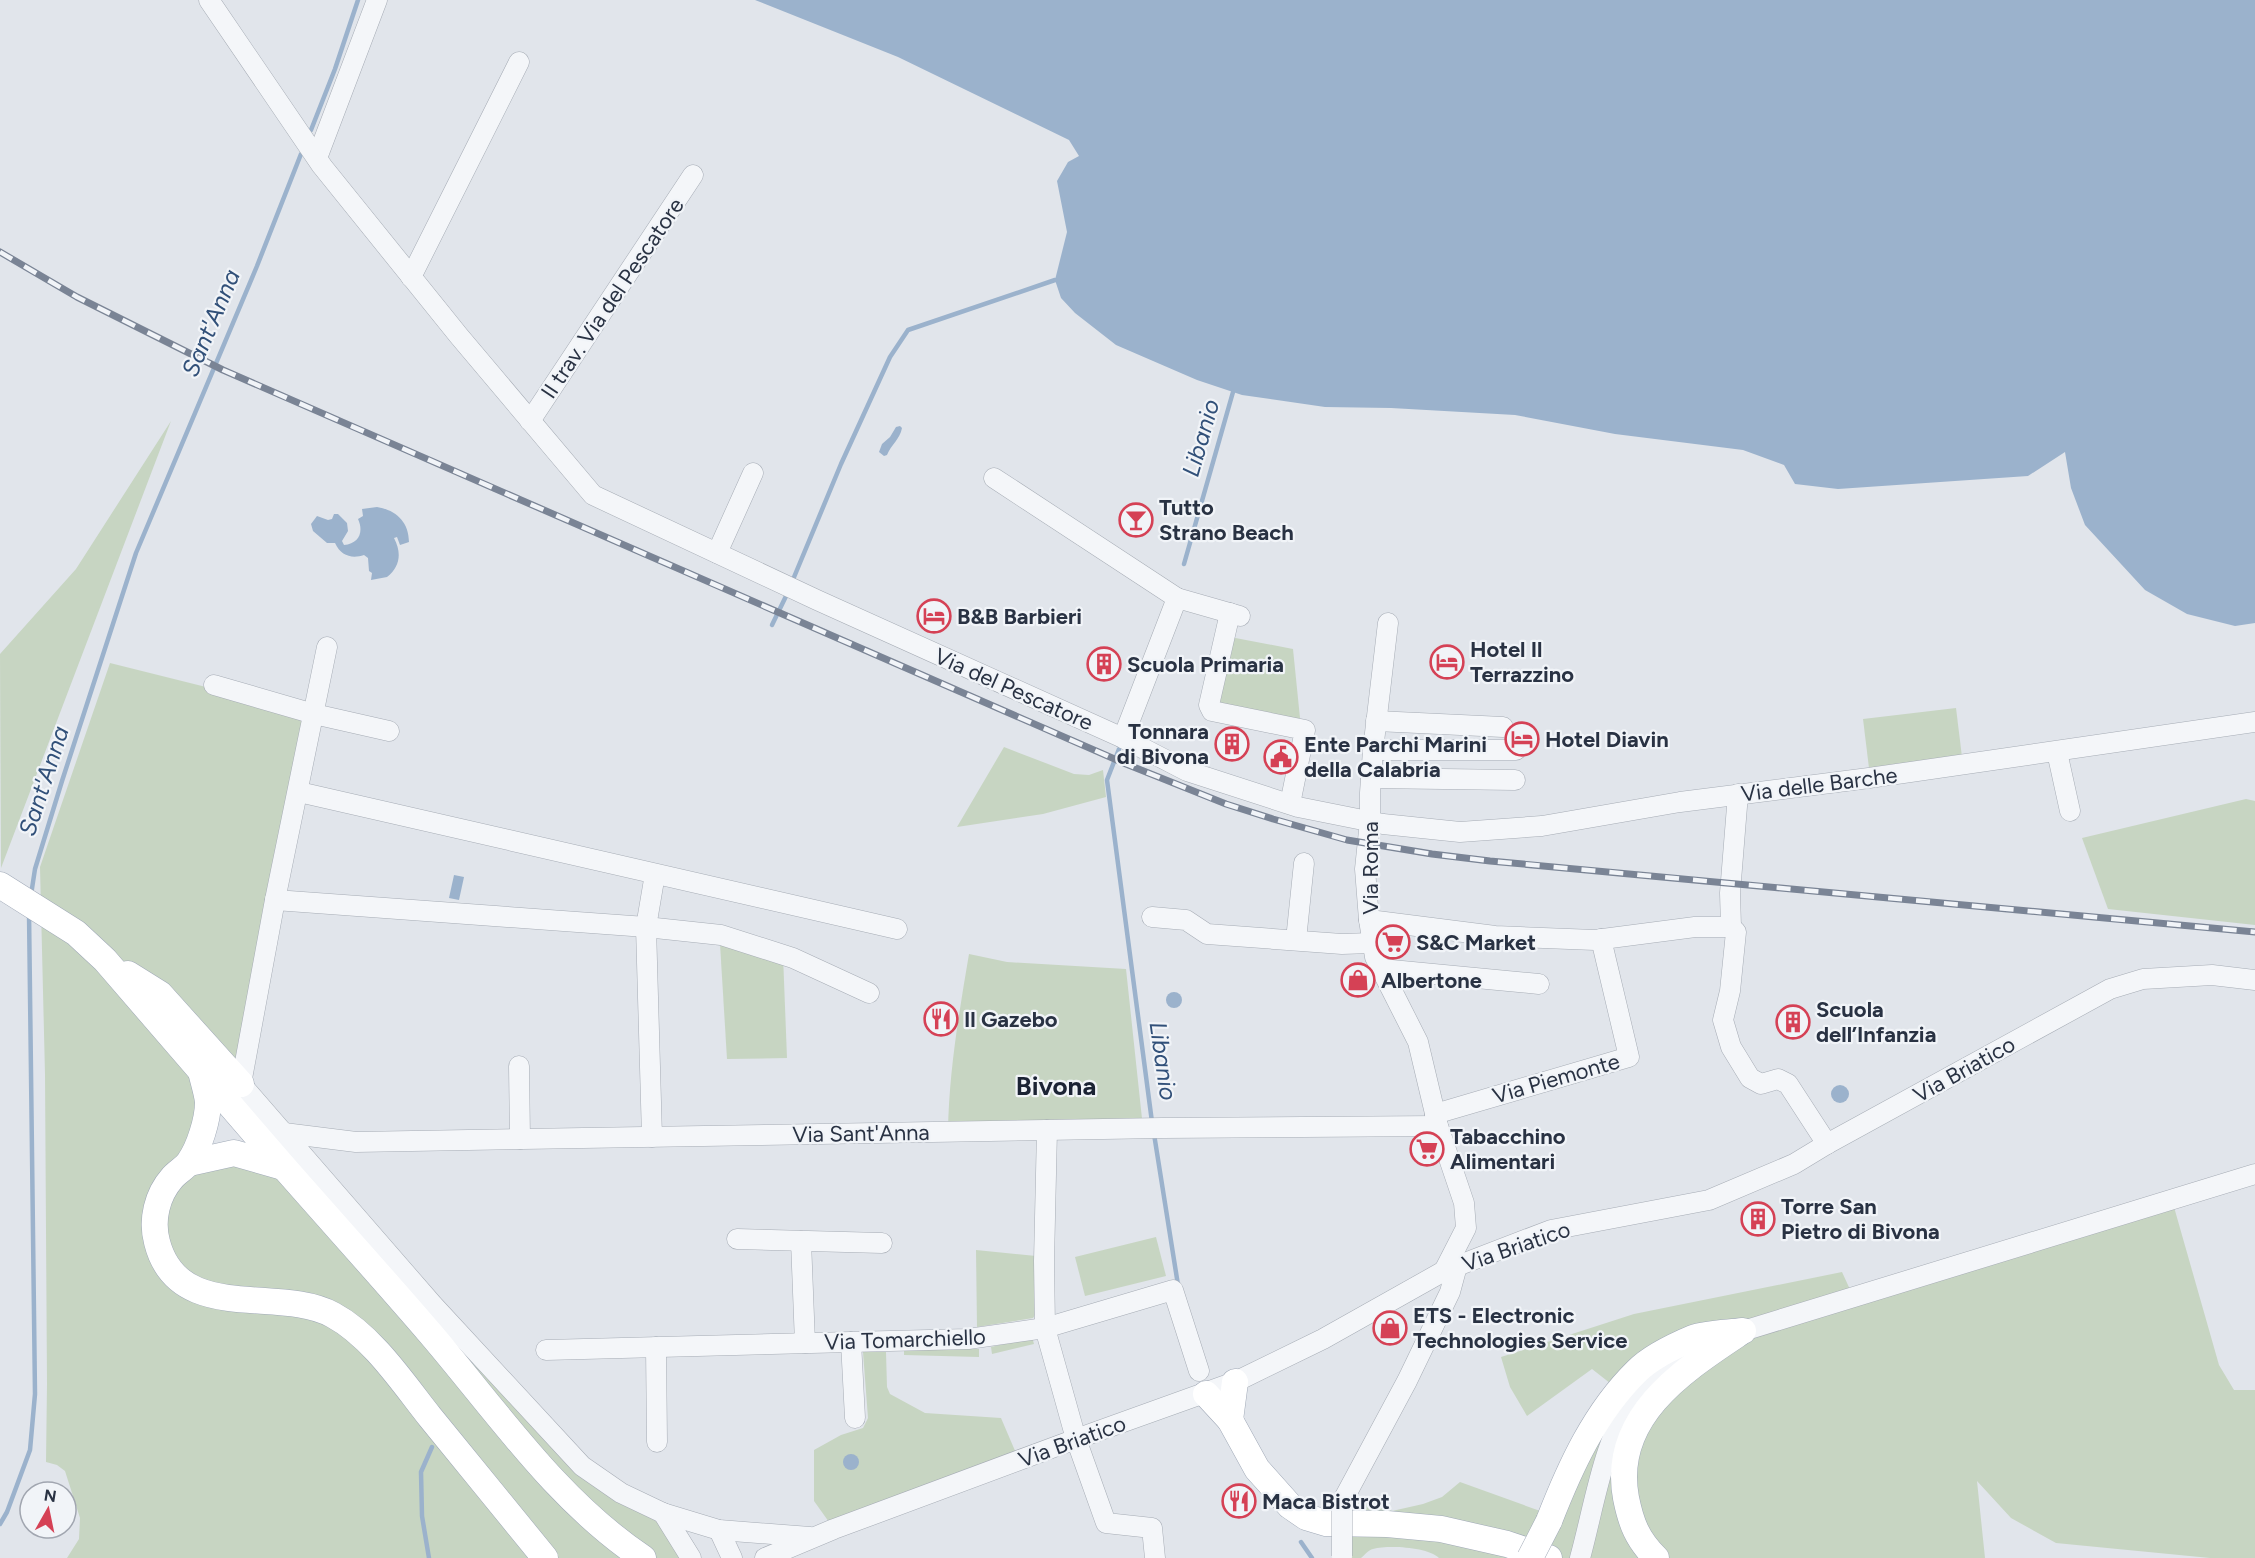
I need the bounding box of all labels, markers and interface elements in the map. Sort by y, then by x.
street label: II trav. Via del Pescatore [535,193,690,404]
water label: Sant'Anna [175,265,246,381]
water label: Libanio [1176,396,1225,480]
place label: Tutto Strano Beach [1159,494,1294,546]
bar icon: Tutto Strano Beach [1118,502,1154,538]
hotel icon: B&B Barbieri [916,598,952,634]
place label: B&B Barbieri [957,603,1082,630]
place label: Hotel Il Terrazzino [1470,636,1574,688]
street label: Via del Pescatore [930,642,1097,736]
hotel icon: Hotel Il Terrazzino [1429,644,1465,680]
building icon: Scuola Primaria [1086,646,1122,682]
place label: Scuola Primaria [1127,651,1284,678]
place label: Tonnara di Bivona [1117,718,1209,770]
hotel icon: Hotel Diavin [1504,721,1540,757]
water label: Sant'Anna [12,722,75,839]
building icon: Tonnara di Bivona [1214,726,1250,762]
place label: Hotel Diavin [1545,726,1669,753]
place label: Ente Parchi Marini della Calabria [1304,731,1487,783]
public building icon: Ente Parchi Marini della Calabria [1263,739,1299,775]
street label: Via delle Barche [1739,762,1899,807]
street label: Via Roma [1357,821,1384,915]
supermarket icon: S&C Market [1375,924,1411,960]
place label: S&C Market [1416,929,1536,956]
shop icon: Albertone [1340,962,1376,998]
place label: Albertone [1381,967,1482,994]
place label: Scuola dell’Infanzia [1816,996,1936,1048]
restaurant icon: Il Gazebo [923,1001,959,1037]
building icon: Scuola dell’Infanzia [1775,1004,1811,1040]
place label: Il Gazebo [964,1006,1058,1033]
water label: Libanio [1144,1020,1183,1102]
street label: Via Briatico [1909,1030,2020,1108]
street label: Via Piemonte [1490,1047,1623,1109]
district label: Bivona [1016,1070,1096,1102]
street label: Via Sant'Anna [792,1119,930,1148]
place label: Tabacchino Alimentari [1450,1123,1566,1175]
supermarket icon: Tabacchino Alimentari [1409,1131,1445,1167]
place label: Torre San Pietro di Bivona [1781,1193,1940,1245]
building icon: Torre San Pietro di Bivona [1740,1201,1776,1237]
street label: Via Briatico [1459,1215,1574,1278]
place label: ETS - Electronic Technologies Service [1413,1302,1627,1354]
shop icon: ETS - Electronic Technologies Service [1372,1310,1408,1346]
street label: Via Tomarchiello [824,1323,986,1356]
street label: Via Briatico [1015,1410,1130,1473]
north arrow [18,1480,78,1540]
restaurant icon: Maca Bistrot [1221,1483,1257,1519]
text: N [43,1485,58,1506]
place label: Maca Bistrot [1262,1488,1390,1515]

